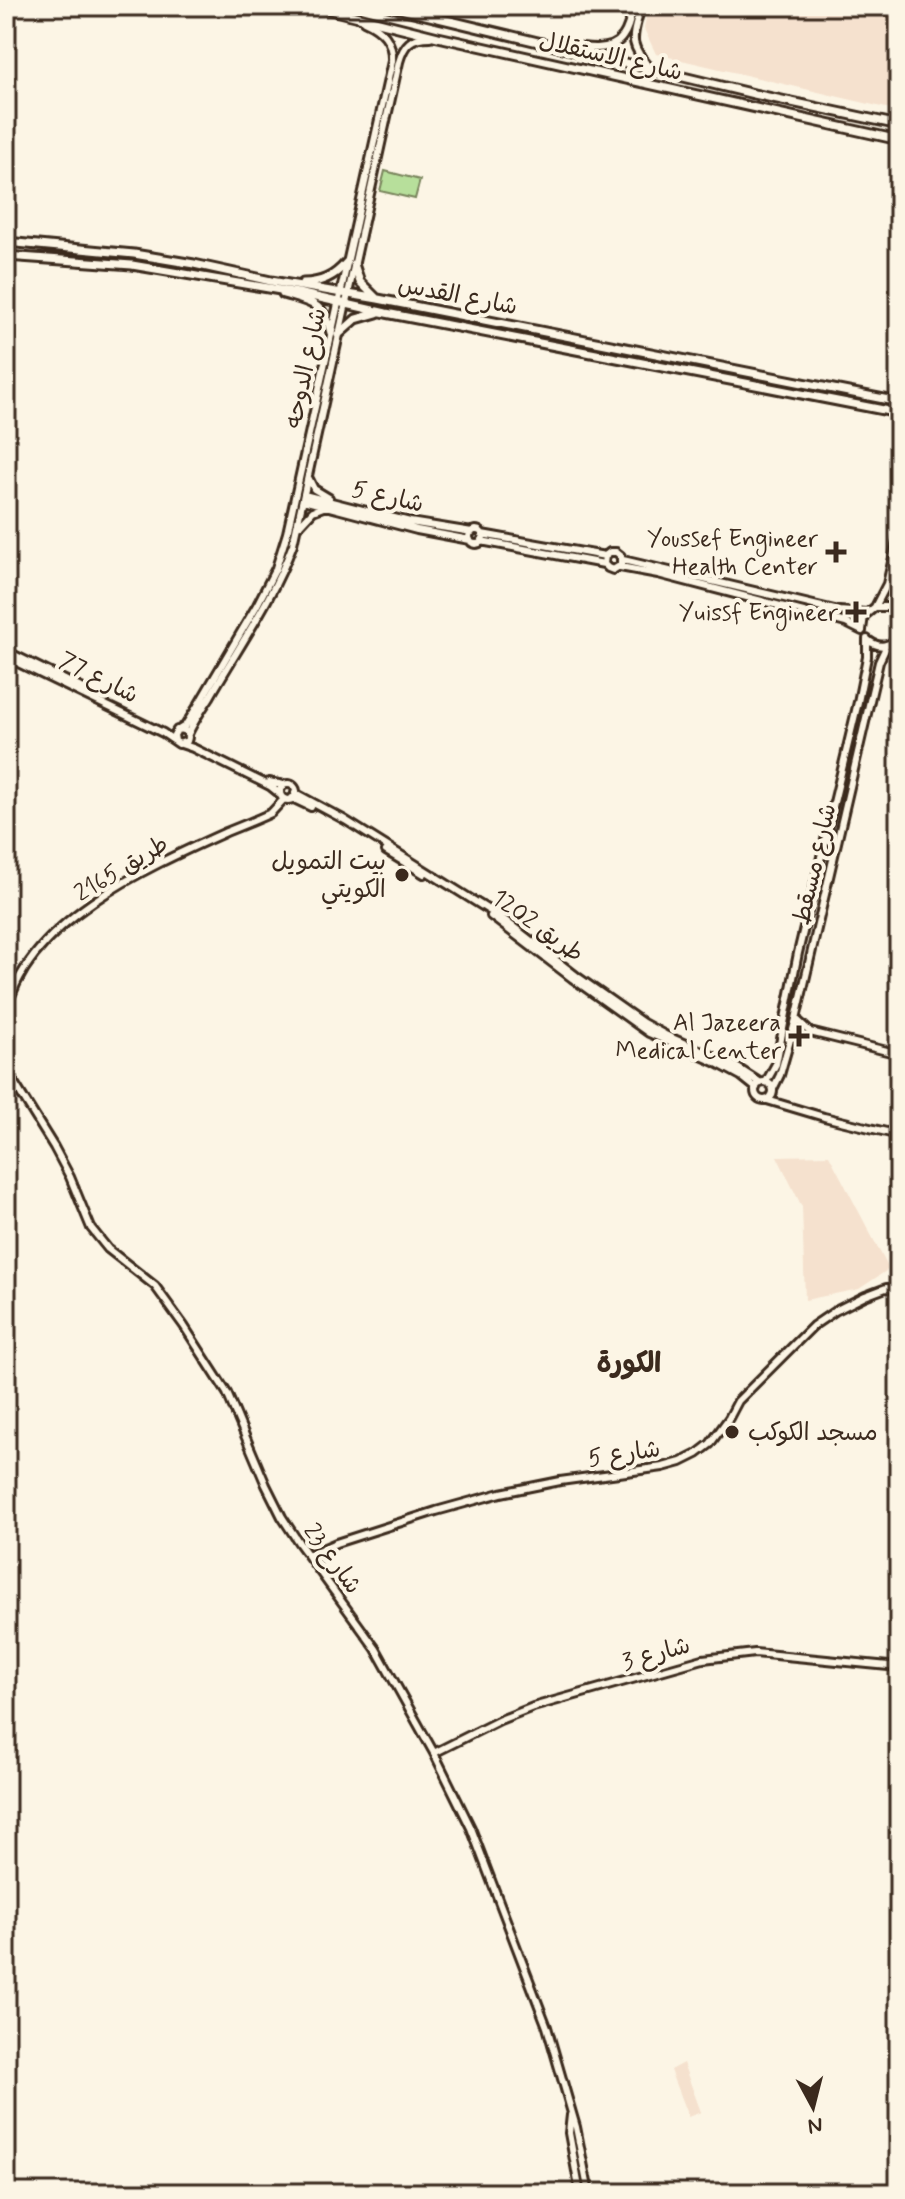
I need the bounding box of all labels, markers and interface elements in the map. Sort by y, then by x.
street label: شارع الاستقلال [536,26,685,89]
street label: شارع القدس [395,270,520,323]
street label: شارع الدوحه [279,305,334,431]
street label: شارع 5 [349,474,427,521]
place label: Youssef Engineer Health Center [647,524,818,583]
marker: Youssef Engineer Health Center [825,541,847,563]
place label: Yuissf Engineer [679,598,838,631]
marker: Yuissf Engineer [845,601,867,623]
street label: شارع 77 [53,645,143,711]
street label: شارع مسقط [786,801,844,928]
street label: طريق 2165 [69,829,175,910]
place label: بيت التمويل الكويتي [271,847,386,910]
marker: بيت التمويل الكويتي [393,866,411,884]
street label: طريق 1202 [485,882,589,970]
place label: Al Jazeera Medical Center [615,1008,781,1067]
marker: Al Jazeera Medical Center [788,1025,810,1047]
district label: الكورة [596,1346,662,1383]
place label: مسجد الكوكب [748,1418,878,1449]
marker: مسجد الكوكب [723,1423,741,1441]
street label: شارع 5 [586,1434,662,1475]
street label: شارع 23 [296,1517,368,1600]
street label: شارع 3 [619,1631,694,1678]
north arrow [773,2067,853,2147]
text: N [806,2110,824,2140]

